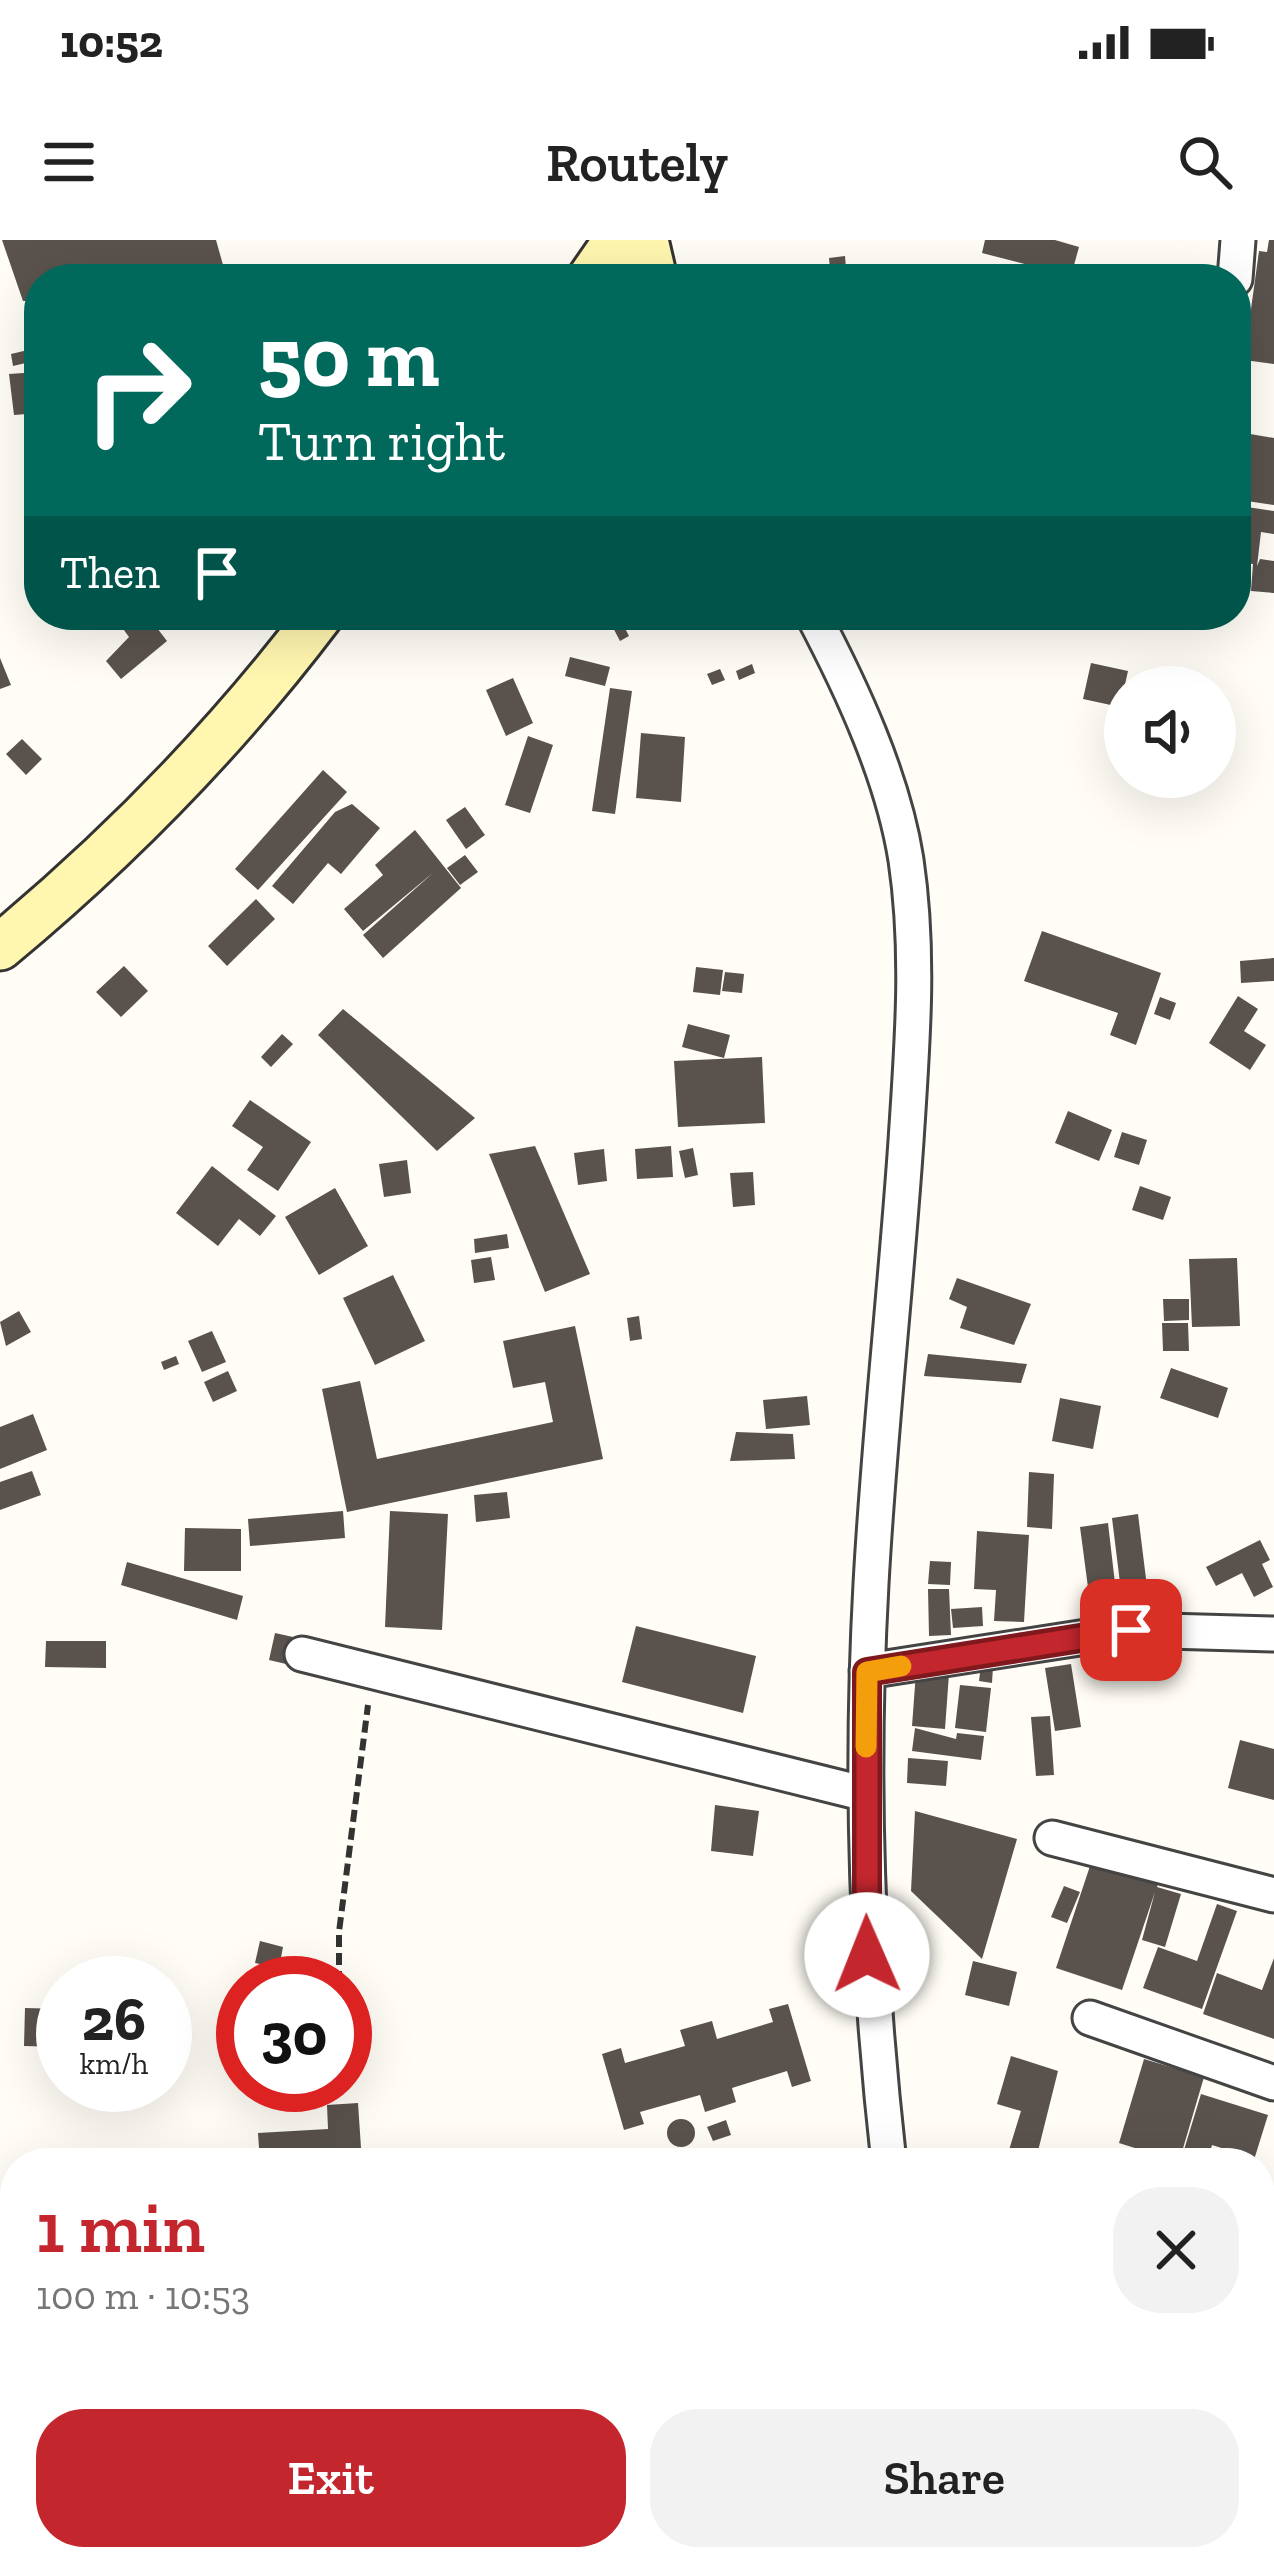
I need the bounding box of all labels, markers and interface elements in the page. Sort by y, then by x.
text: 10:52 [60,15,163,69]
icon: menu [36,129,102,195]
icon: search [1172,129,1238,195]
text: Routely [546,130,728,195]
text: 50 m [258,307,440,408]
icon: right [60,312,216,468]
text: Turn right [258,409,505,474]
icon: arrive [184,540,250,606]
text: Then [60,546,160,600]
map controls [1104,666,1236,798]
button: sound [1104,666,1236,798]
pin [1080,1579,1182,1681]
icon: arrive [1098,1597,1164,1663]
position arrow [804,1892,930,2018]
speed limit sign: 30 [216,1956,372,2112]
text: 26 [82,1983,146,2055]
text: km/h [80,2046,148,2082]
text: 1 min [36,2184,205,2270]
button: close [1113,2187,1239,2313]
text: 100 m · 10:53 [36,2272,250,2319]
button: Exit [36,2409,626,2547]
button: Share [650,2409,1239,2547]

